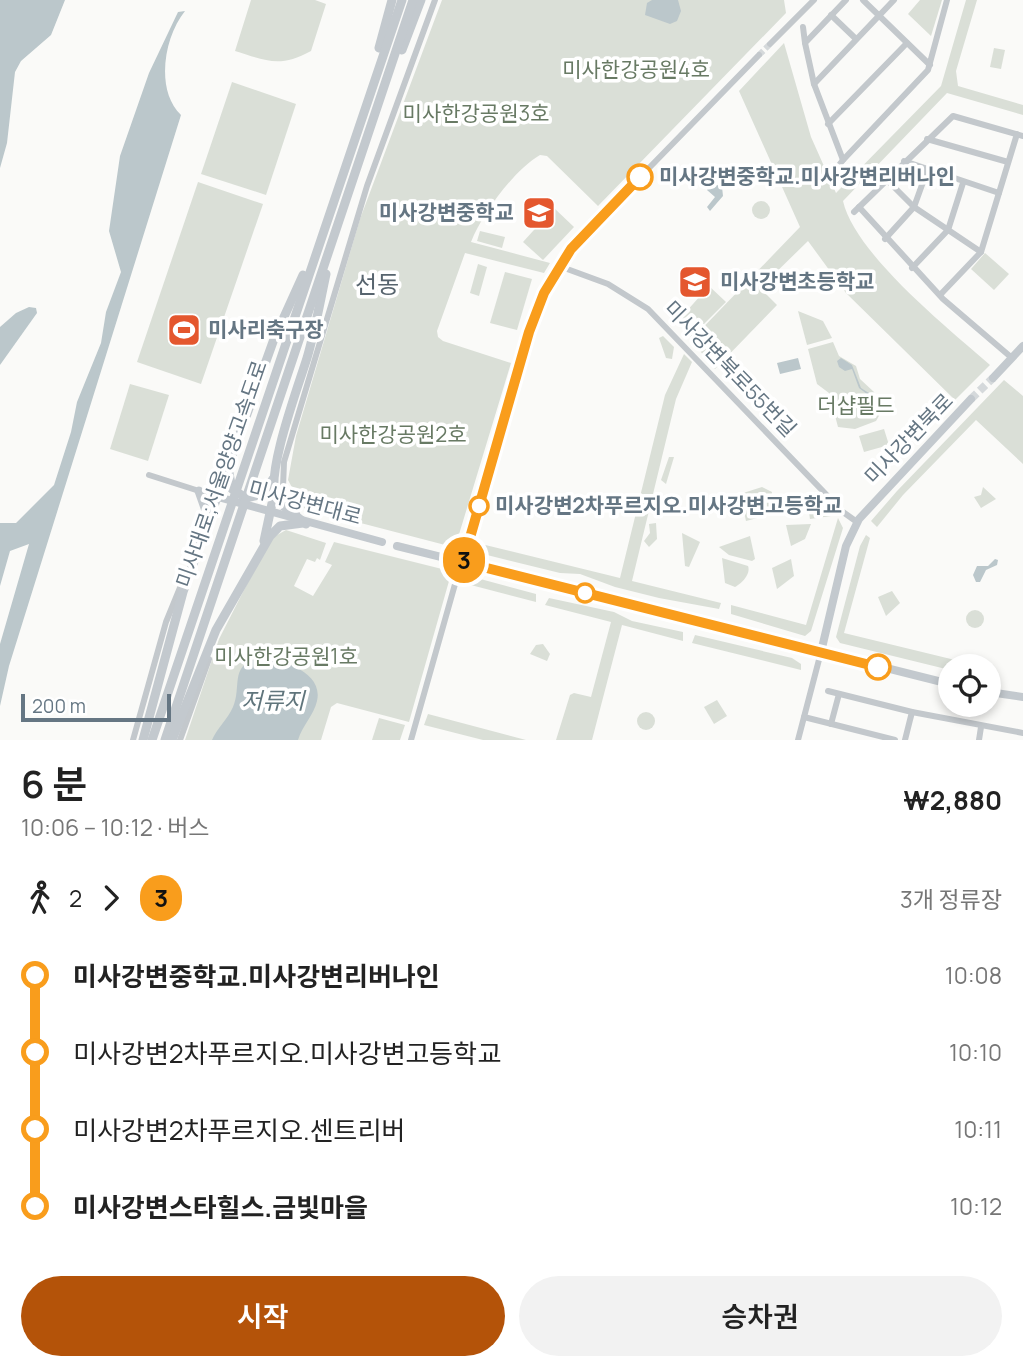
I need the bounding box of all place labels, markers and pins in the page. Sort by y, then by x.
place label: 미사강변중학교.미사강변리버나인 [659,162,955,190]
marker: 미사강변중학교.미사강변리버나인 [627,164,653,190]
school or university icon: 미사강변중학교 [520,194,558,232]
place label: 미사강변중학교 [379,198,514,226]
school or university icon: 미사강변초등학교 [676,263,714,301]
place label: 미사강변초등학교 [720,267,875,295]
sports icon: 미사리축구장 [165,311,203,349]
place label: 미사리축구장 [208,315,324,343]
place label: 미사강변2차푸르지오.미사강변고등학교 [495,491,842,519]
marker: 미사강변2차푸르지오.미사강변고등학교 [469,496,489,516]
unlabelled marker [575,583,595,603]
unlabelled marker [865,654,891,680]

